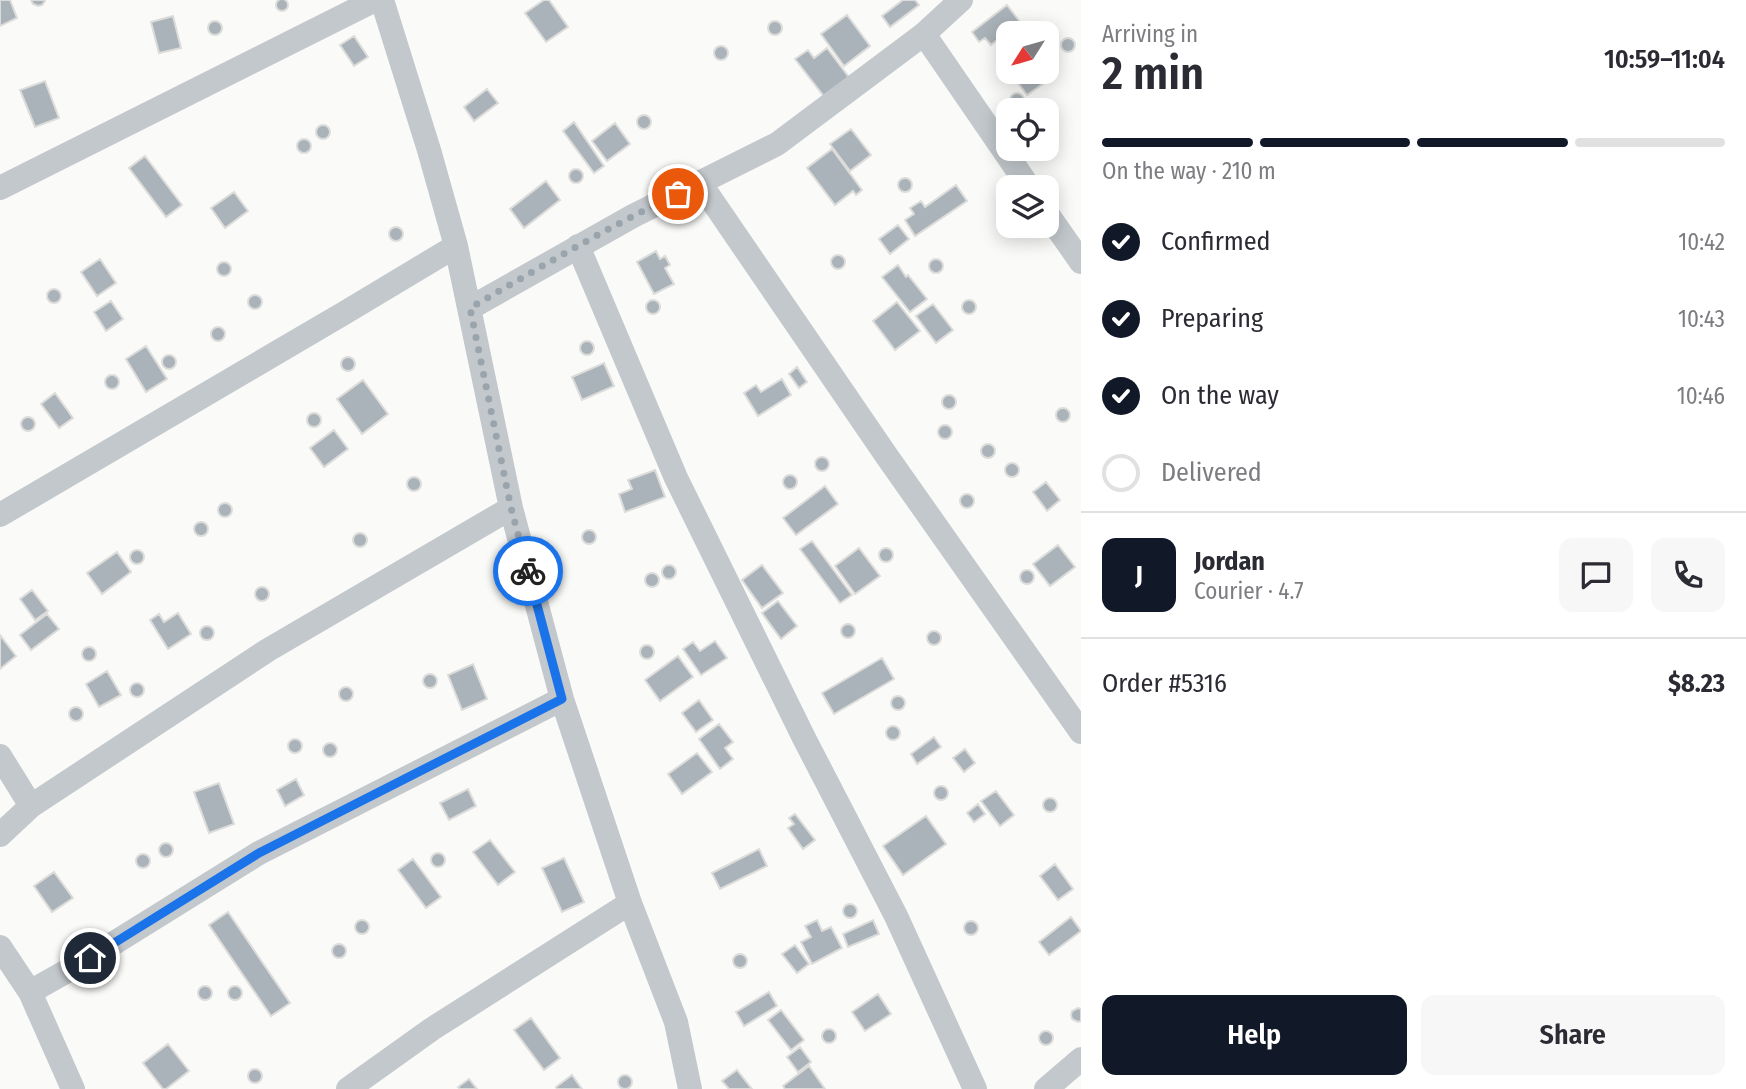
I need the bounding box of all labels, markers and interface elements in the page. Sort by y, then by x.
text: Arriving in [1102,20,1198,48]
north arrow [996,21,1059,84]
map controls [996,21,1059,238]
text: 10:59–11:04 [1604,44,1725,75]
text: 2 min [1102,46,1204,101]
button: locate [996,98,1059,161]
text: On the way · 210 m [1102,157,1276,185]
pin [648,164,708,224]
icon: bag [659,175,697,213]
button: layers [996,175,1059,238]
icon: check [1102,223,1140,261]
text: Confirmed [1161,226,1271,257]
text: 10:42 [1678,228,1725,256]
icon: check [1102,300,1140,338]
text: Preparing [1161,303,1263,334]
text: 10:43 [1678,305,1725,333]
icon: check [1102,377,1140,415]
text: On the way [1161,380,1279,411]
text: 10:46 [1677,382,1725,410]
text: Delivered [1161,457,1262,488]
courier [493,536,563,606]
button: chat [1559,538,1633,612]
button: phone [1651,538,1725,612]
text: Jordan [1194,546,1265,577]
icon: bike [509,552,547,590]
text: J [1135,560,1143,591]
text: Courier · 4.7 [1194,577,1304,605]
text: Order #5316 [1102,668,1227,699]
text: $8.23 [1668,668,1725,699]
pin [60,928,120,988]
icon: home [71,939,109,977]
button: Help [1102,995,1407,1075]
button: Share [1421,995,1725,1075]

